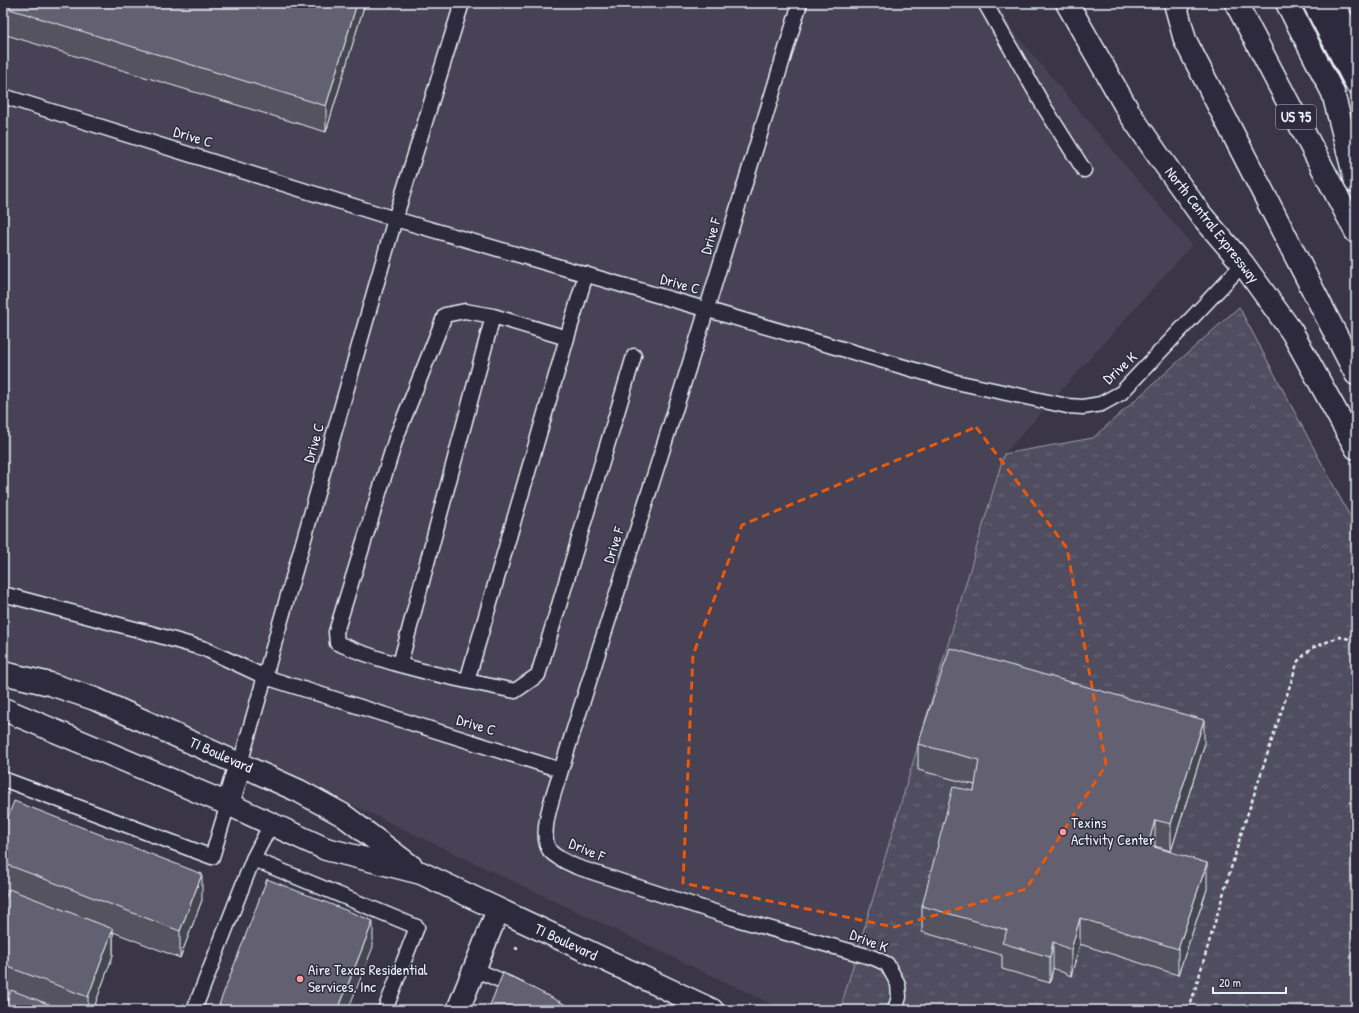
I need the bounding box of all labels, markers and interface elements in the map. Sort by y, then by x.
road number: US 75 [1276,105,1316,129]
street label: Drive C [171,121,215,152]
street label: North Central Expressway [1160,162,1264,287]
street label: Drive F [695,215,726,257]
street label: Drive C [658,268,702,299]
street label: Drive K [1098,346,1141,389]
street label: Drive C [298,421,329,465]
street label: Drive F [598,524,629,566]
street label: Drive C [454,709,498,740]
street label: TI Boulevard [186,731,256,778]
place label: Texins Activity Center [1071,812,1155,850]
marker: Texins Activity Center [1058,827,1068,837]
street label: Drive F [566,833,609,867]
street label: TI Boulevard [531,918,601,965]
street label: Drive K [847,924,892,957]
place label: Aire Texas Residential Services, Inc [308,959,428,997]
scale bar [1213,969,1286,995]
marker: Aire Texas Residential Services, Inc [295,974,305,984]
text: 20 m [1219,974,1241,991]

